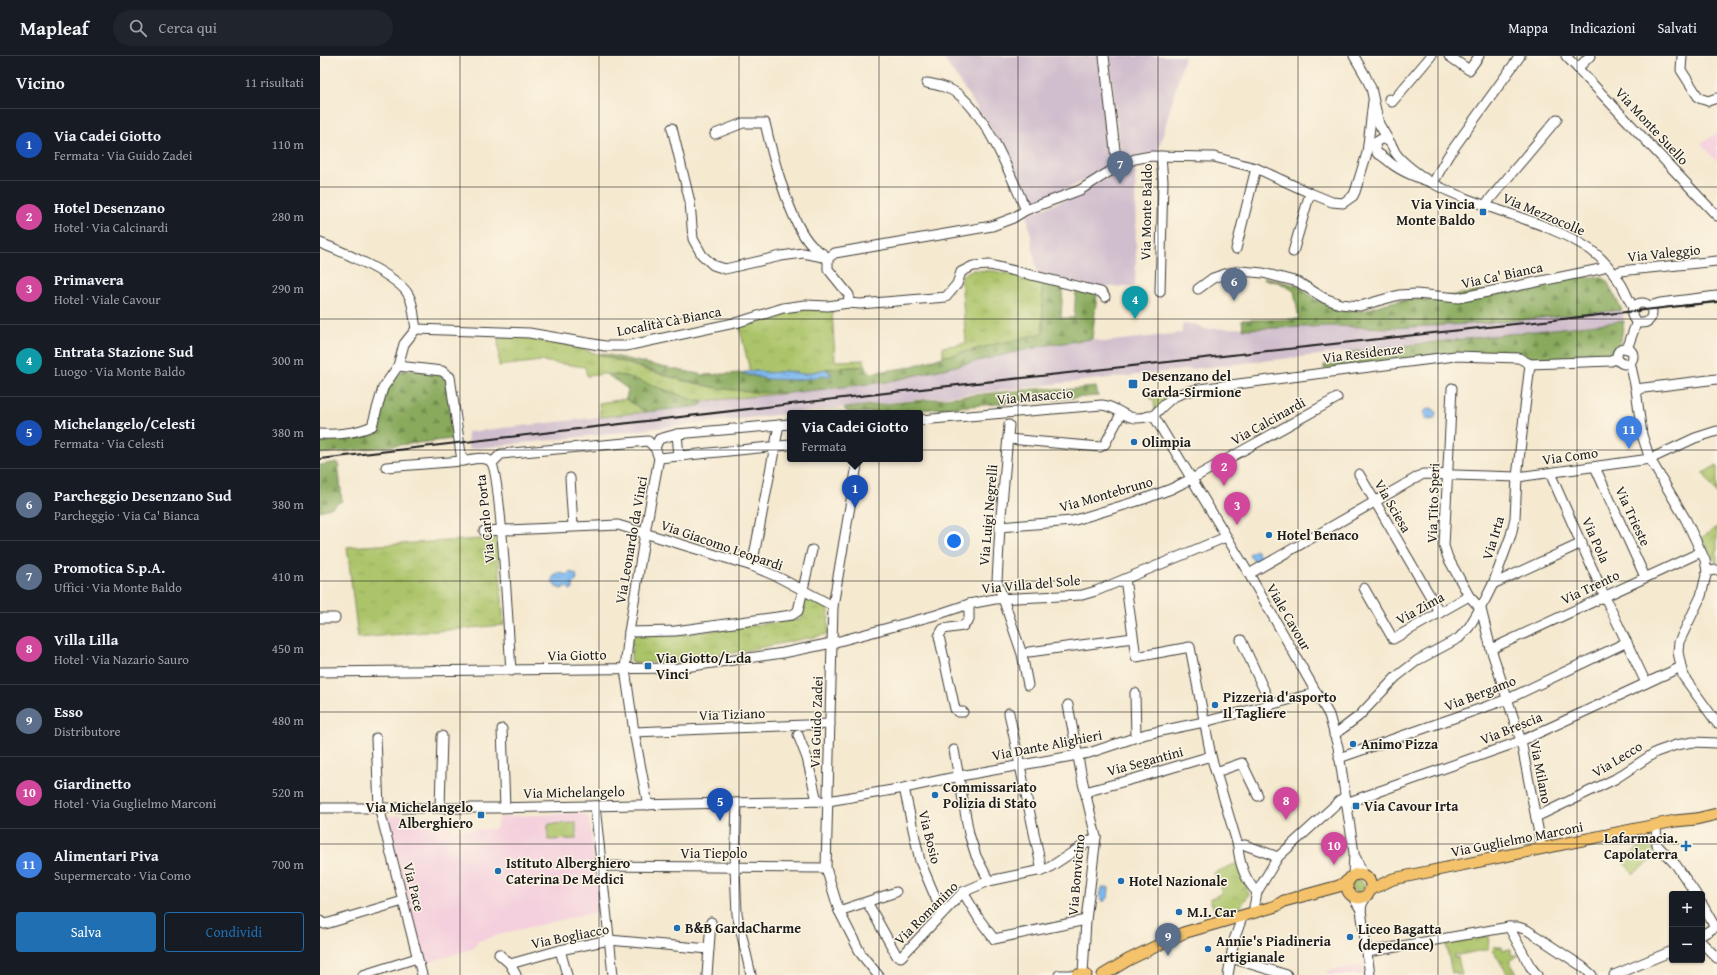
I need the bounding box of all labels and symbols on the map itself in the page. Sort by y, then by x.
street label: Via Monte Suello [1611,83,1693,169]
pin: 7 [1107,151,1133,184]
street label: Via Monte Baldo [1135,163,1157,261]
street label: Via Mezzocolle [1500,188,1589,241]
place label: Via Vincia Monte Baldo [1396,194,1476,230]
marker: Via Vincia Monte Baldo [1478,207,1488,217]
street label: Via Valeggio [1627,239,1701,267]
street label: Via Ca' Bianca [1459,257,1545,293]
pin: 6 [1221,268,1247,301]
pin: 4 [1122,286,1148,319]
street label: Località Cà Bianca [615,301,723,341]
street label: Via Residenze [1321,338,1405,368]
place label: Desenzano del Garda-Sirmione [1142,366,1241,402]
marker: Desenzano del Garda-Sirmione [1127,378,1139,390]
street label: Via Masaccio [996,383,1074,409]
street label: Via Calcinardi [1227,392,1309,450]
pin: 11 [1616,416,1642,449]
place label: Olimpia [1142,432,1192,452]
marker: Olimpia [1129,437,1139,447]
street label: Via Como [1541,442,1599,470]
pin: 2 [1211,453,1237,486]
street label: Via Tito Speri [1422,462,1444,544]
street label: Via Luigi Negrelli [974,463,1002,567]
street label: Via Montebruno [1057,471,1155,517]
street label: Via Carlo Porta [470,473,500,564]
street label: Via Leonardo da Vinci [610,474,652,605]
pin: 1 [842,475,868,508]
street label: Via Sciesa [1370,476,1416,537]
street label: Via Trieste [1610,483,1656,550]
pin: 3 [1224,492,1250,525]
street label: Via Irta [1477,513,1509,562]
street label: Via Pola [1577,514,1615,566]
street label: Via Giacomo Leopardi [658,515,786,575]
place label: Hotel Benaco [1277,525,1359,545]
marker: Hotel Benaco [1264,530,1274,540]
your location [944,531,964,551]
street label: Via Trento [1557,565,1623,609]
street label: Via Villa del Sole [981,570,1082,598]
street label: Viale Cavour [1262,580,1316,654]
street label: Via Zima [1392,586,1448,629]
street label: Via Giotto [547,644,607,666]
place label: Via Giotto/L.da Vinci [656,648,752,684]
marker: Via Giotto/L.da Vinci [643,661,653,671]
street label: Via Bergamo [1441,670,1519,716]
street label: Via Guido Zadei [804,675,828,768]
place label: Pizzeria d'asporto Il Tagliere [1223,687,1337,723]
marker: Pizzeria d'asporto Il Tagliere [1210,700,1220,710]
street label: Via Tiziano [699,703,765,725]
street label: Via Brescia [1477,706,1545,749]
street label: Via Dante Alighieri [990,725,1104,765]
place label: Animo Pizza [1361,734,1439,754]
street label: Via Lecco [1588,736,1646,782]
marker: Animo Pizza [1348,739,1358,749]
street label: Via Milano [1525,739,1557,805]
street label: Via Segantini [1105,741,1185,781]
place label: Commissariato Polizia di Stato [943,777,1037,813]
street label: Via Michelangelo [523,781,625,803]
pin: 8 [1273,787,1299,820]
pin: 5 [707,788,733,821]
marker: Commissariato Polizia di Stato [930,790,940,800]
place label: Via Cavour Irta [1364,796,1459,816]
place label: Via Michelangelo Alberghiero [365,797,474,833]
marker: Via Cavour Irta [1351,801,1361,811]
street label: Via Bosio [914,808,946,866]
marker: Via Michelangelo Alberghiero [476,810,486,820]
street label: Via Guglielmo Marconi [1449,816,1585,862]
place label: Lafarmacia. Capolaterra [1604,828,1679,864]
pin: 10 [1321,832,1347,865]
street label: Via Bonvicino [1062,833,1090,917]
marker: Lafarmacia. Capolaterra [1681,841,1691,851]
street label: Via Tiepolo [681,843,747,863]
place label: Istituto Alberghiero Caterina De Medici [506,853,631,889]
street label: Via Pace [398,860,430,914]
marker: Istituto Alberghiero Caterina De Medici [493,866,503,876]
place label: Hotel Nazionale [1129,871,1228,891]
marker: Hotel Nazionale [1116,876,1126,886]
street label: Via Romanino [890,877,962,949]
place label: M.I. Car [1187,902,1237,922]
marker: M.I. Car [1174,907,1184,917]
place label: B&B GardaCharme [685,918,801,938]
street label: Via Bogliacco [529,919,611,953]
place label: Liceo Bagatta (depedance) [1358,919,1442,955]
marker: B&B GardaCharme [672,923,682,933]
pin: 9 [1155,923,1181,956]
place label: Annie's Piadineria artigianale [1216,931,1332,967]
marker: Liceo Bagatta (depedance) [1345,932,1355,942]
marker: Annie's Piadineria artigianale [1203,944,1213,954]

